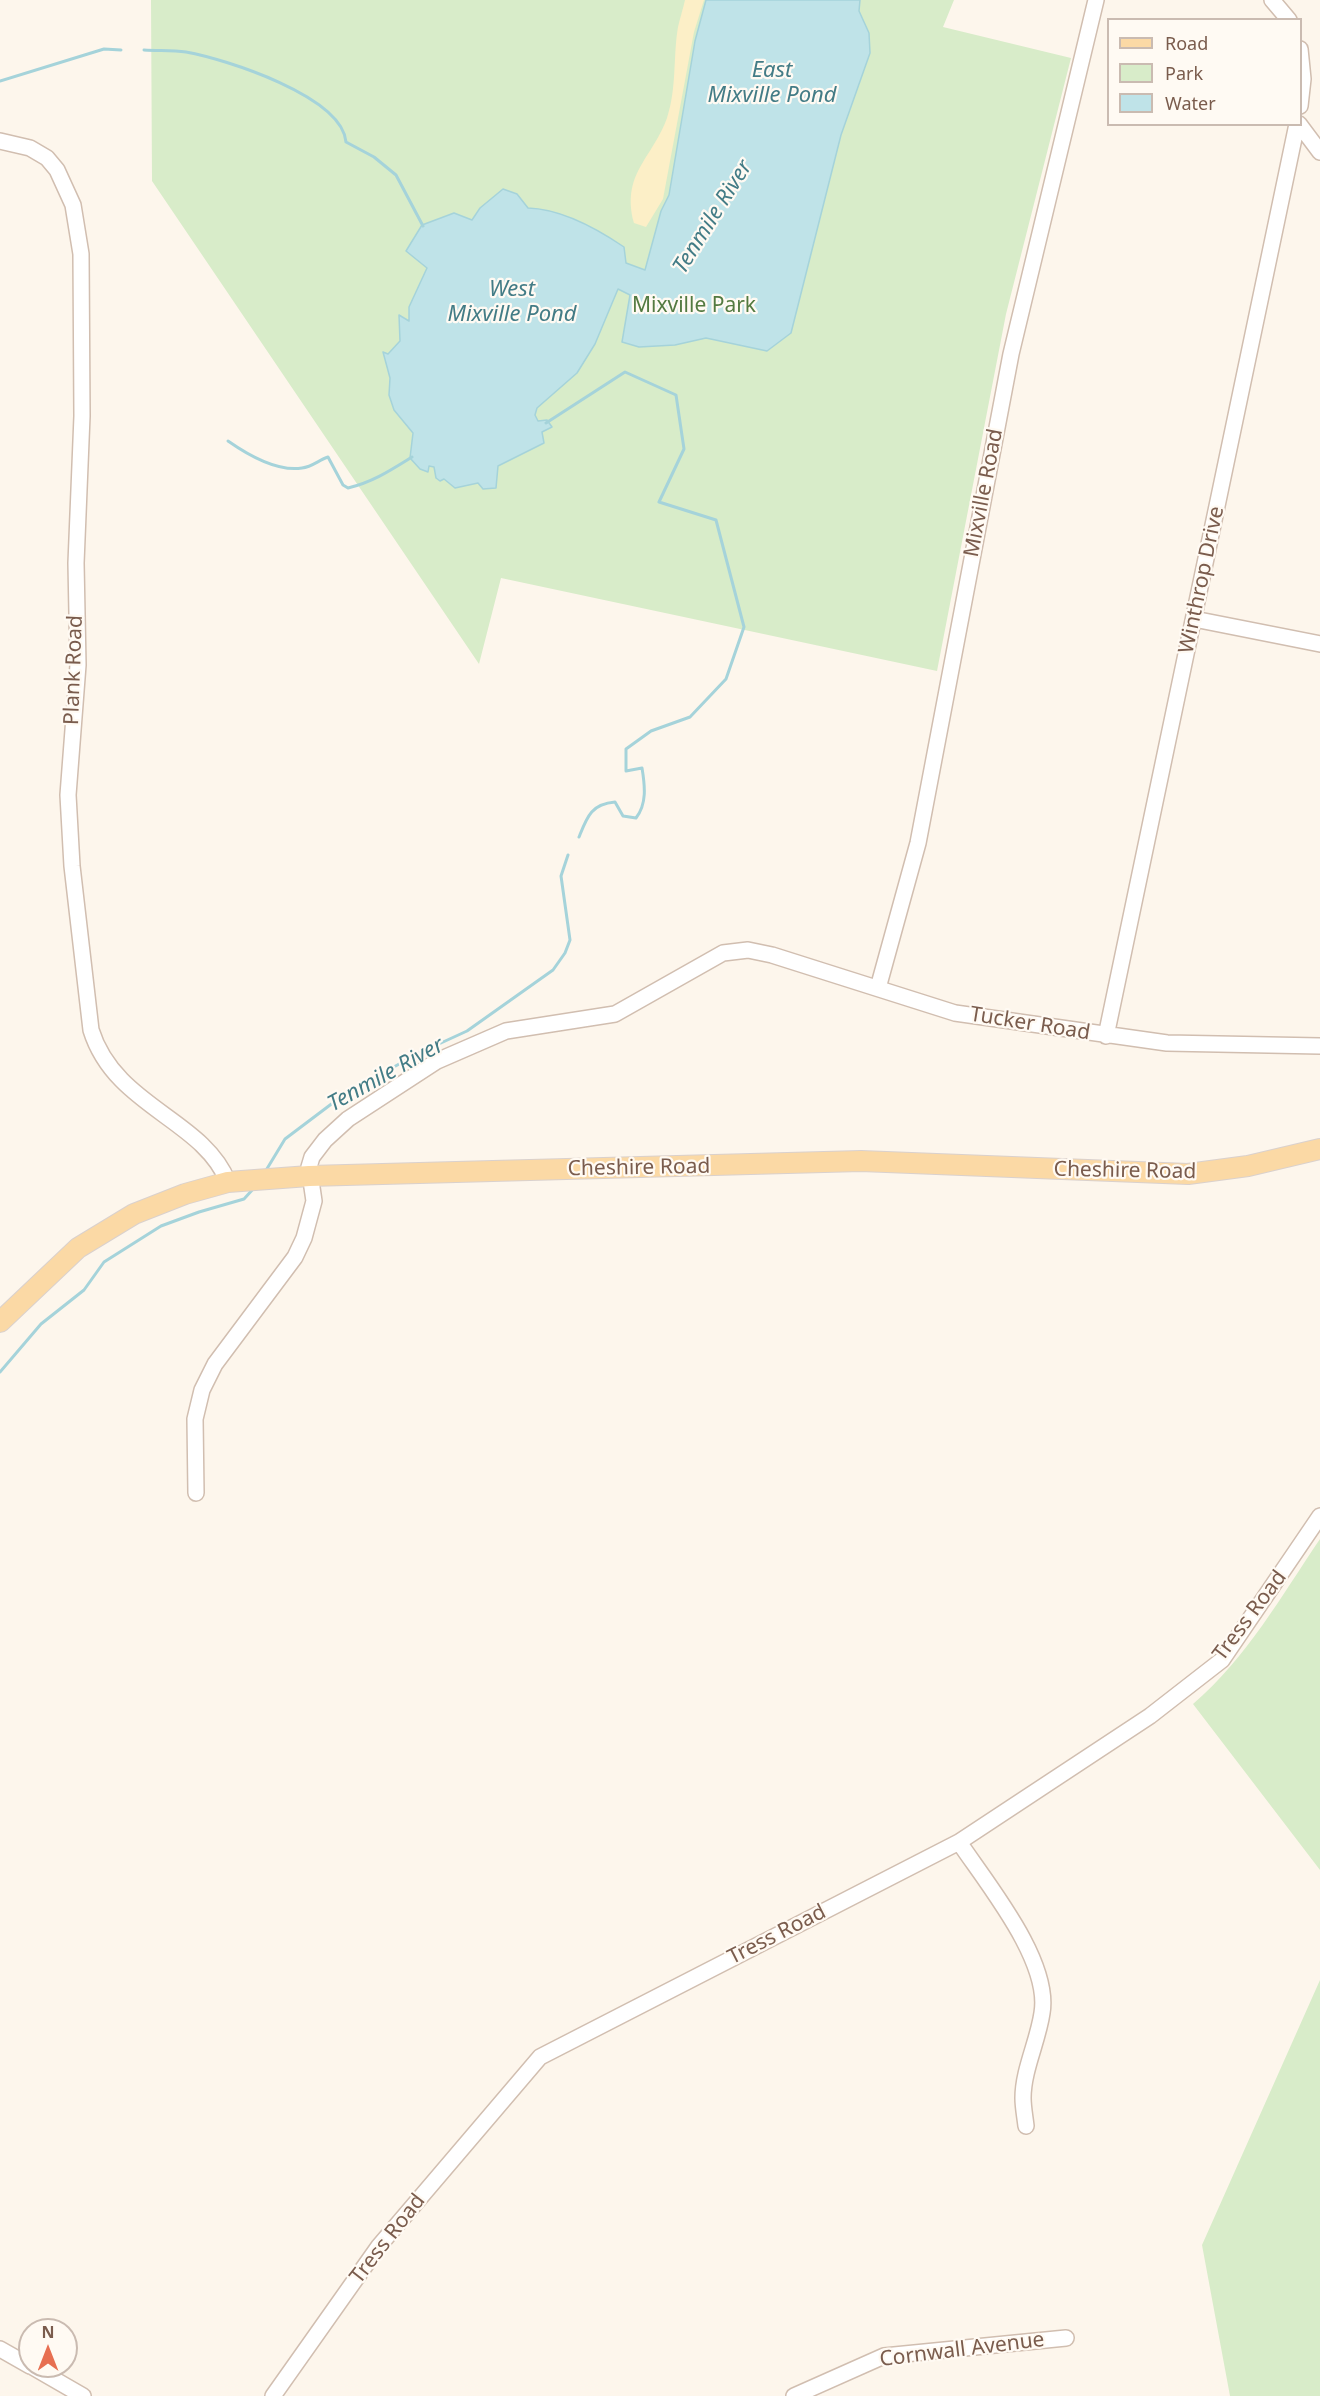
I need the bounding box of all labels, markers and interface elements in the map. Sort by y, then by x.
legend [1107,18,1302,126]
text: Road [1165,31,1208,55]
water label: East Mixville Pond [707,58,837,110]
text: Park [1165,61,1203,85]
text: Water [1165,91,1216,115]
water label: Tenmile River [668,155,758,279]
water label: West Mixville Pond [447,277,577,328]
park label: Mixville Park [632,293,756,319]
street label: Mixville Road [959,427,1009,559]
street label: Winthrop Drive [1174,504,1230,656]
street label: Plank Road [59,615,89,725]
street label: Tucker Road [968,1002,1092,1046]
water label: Tenmile River [323,1032,449,1118]
street label: Cheshire Road [568,1154,710,1182]
street label: Cheshire Road [1054,1157,1196,1185]
street label: Tress Road [1208,1566,1292,1666]
street label: Tress Road [724,1900,830,1970]
street label: Tress Road [345,2189,431,2289]
north arrow [18,2318,78,2378]
text: N [41,2321,55,2343]
street label: Cornwall Avenue [878,2327,1046,2373]

